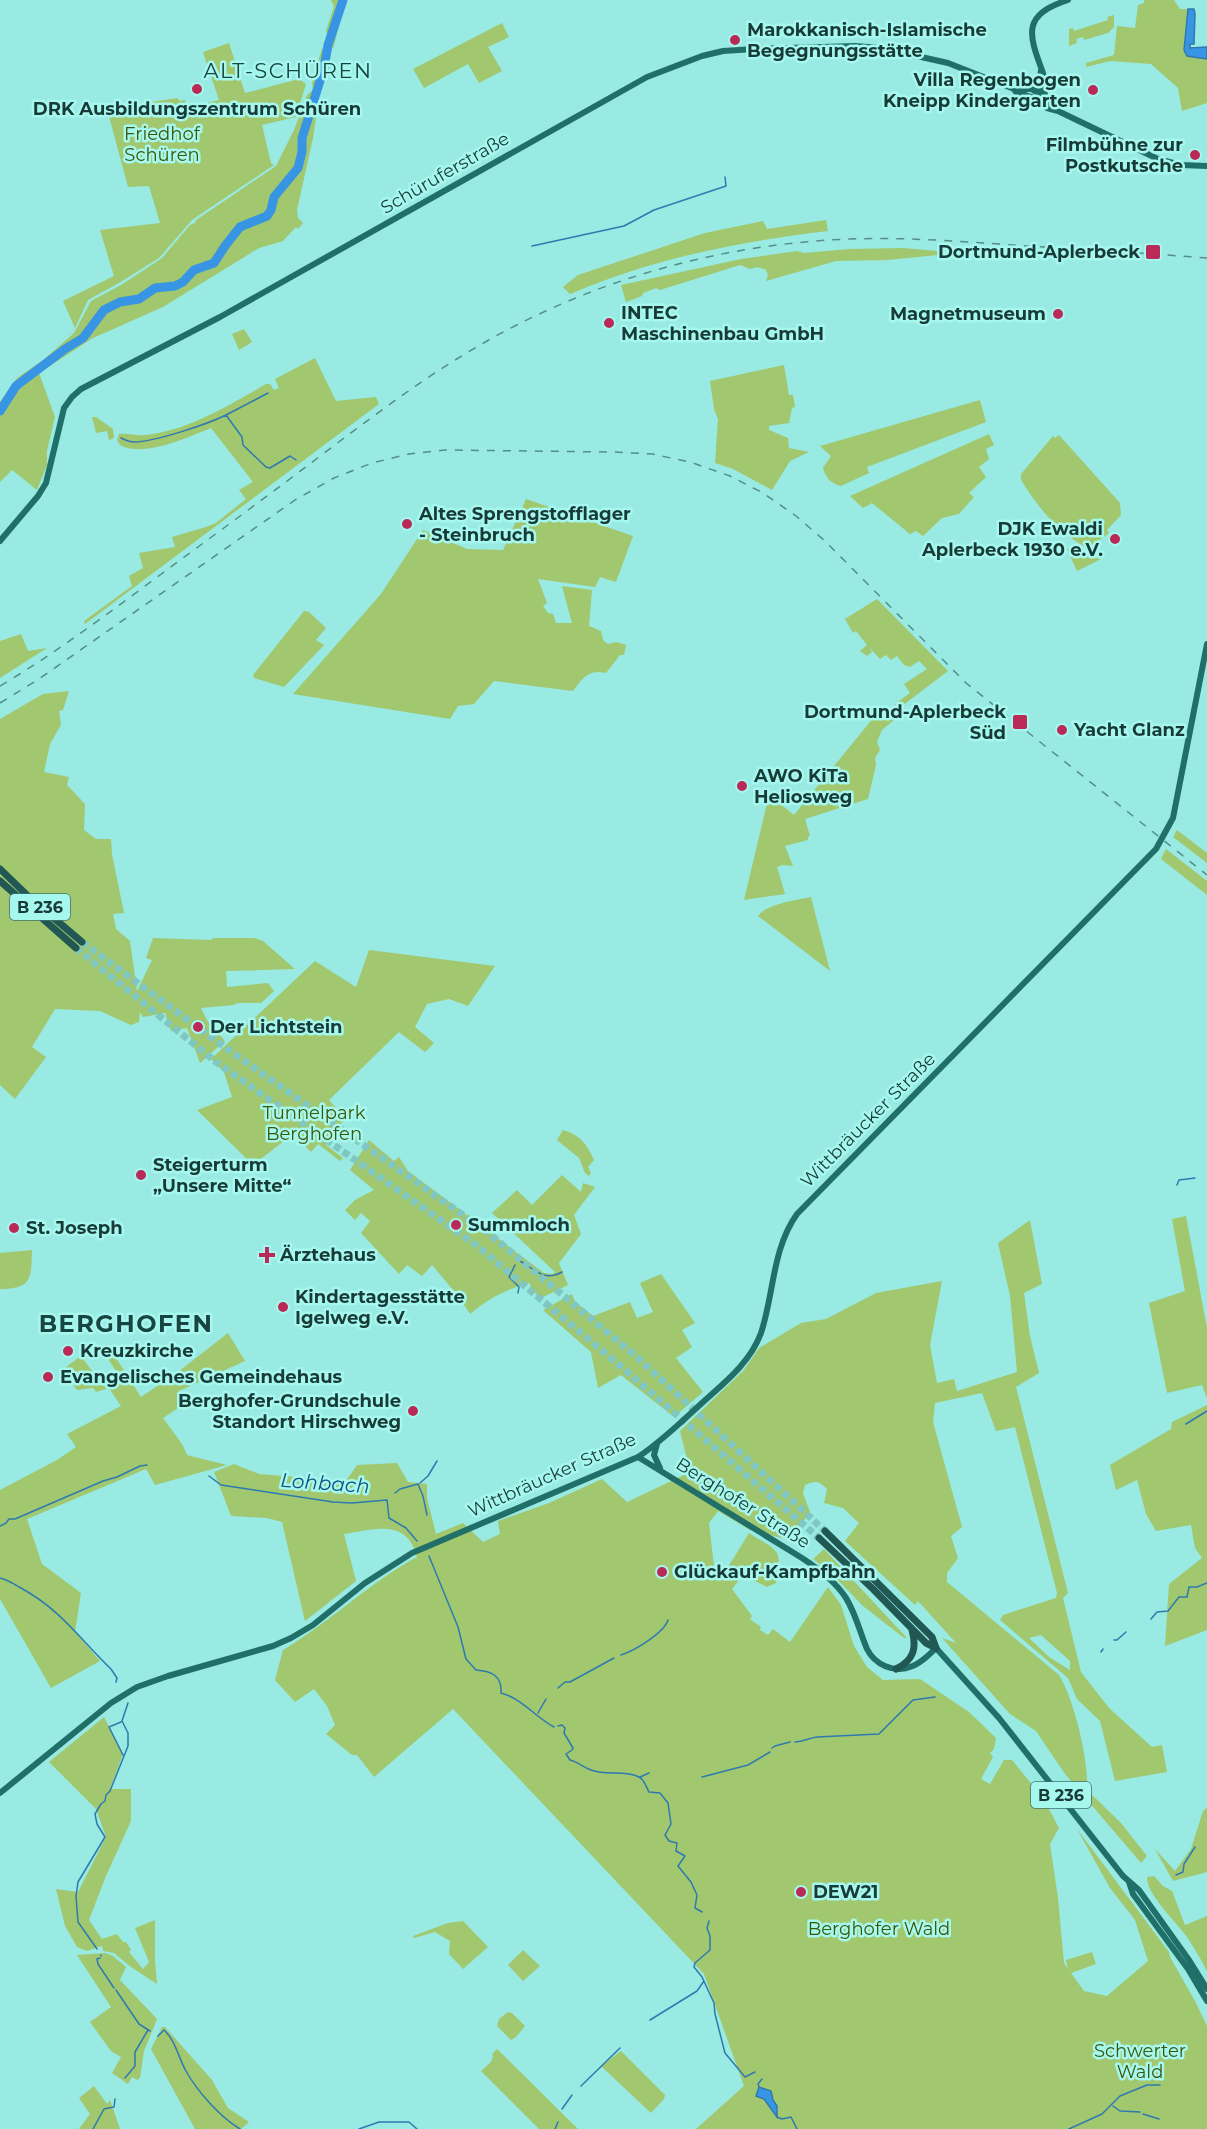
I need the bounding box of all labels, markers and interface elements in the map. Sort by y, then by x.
place label: Marokkanisch-Islamische Begegnungsstätte [747,19,987,62]
marker: Marokkanisch-Islamische Begegnungsstätte [728,33,742,47]
district label: ALT-SCHÜREN [203,58,373,83]
place label: Villa Regenbogen Kneipp Kindergarten [883,69,1081,112]
marker: DRK Ausbildungszentrum Schüren [190,82,204,96]
marker: Villa Regenbogen Kneipp Kindergarten [1086,83,1100,97]
place label: DRK Ausbildungszentrum Schüren [33,98,361,120]
park label: Friedhof Schüren [124,123,201,166]
street label: Schüruferstraße [377,127,513,219]
place label: Filmbühne zur Postkutsche [1046,134,1183,177]
marker: Filmbühne zur Postkutsche [1188,148,1202,162]
place label: Dortmund-Aplerbeck [938,241,1140,263]
marker: Dortmund-Aplerbeck [1144,243,1162,261]
place label: INTEC Maschinenbau GmbH [621,302,824,345]
place label: Magnetmuseum [890,303,1046,325]
marker: Magnetmuseum [1051,307,1065,321]
marker: INTEC Maschinenbau GmbH [602,316,616,330]
place label: Altes Sprengstofflager - Steinbruch [418,503,631,546]
marker: Altes Sprengstofflager - Steinbruch [400,517,414,531]
place label: DJK Ewaldi Aplerbeck 1930 e.V. [921,518,1103,561]
marker: DJK Ewaldi Aplerbeck 1930 e.V. [1108,532,1122,546]
place label: Dortmund-Aplerbeck Süd [804,701,1006,744]
marker: Dortmund-Aplerbeck Süd [1011,713,1029,731]
place label: Yacht Glanz [1073,719,1185,741]
marker: Yacht Glanz [1055,723,1069,737]
place label: AWO KiTa Heliosweg [753,765,852,808]
marker: AWO KiTa Heliosweg [735,779,749,793]
road number: B 236 [10,894,70,920]
place label: Der Lichtstein [210,1016,343,1038]
marker: Der Lichtstein [191,1020,205,1034]
street label: Wittbräucker Straße [796,1048,940,1192]
park label: Tunnelpark Berghofen [263,1102,366,1145]
place label: Steigerturm „Unsere Mitte“ [153,1154,291,1197]
marker: Steigerturm „Unsere Mitte“ [134,1168,148,1182]
place label: Summloch [468,1214,570,1236]
place label: St. Joseph [26,1217,123,1239]
marker: Summloch [449,1218,463,1232]
marker: St. Joseph [7,1221,21,1235]
place label: Ärztehaus [279,1244,376,1266]
marker: Ärztehaus [258,1246,276,1264]
place label: Kindertagesstätte Igelweg e.V. [295,1286,465,1329]
marker: Kindertagesstätte Igelweg e.V. [276,1300,290,1314]
district label: BERGHOFEN [39,1309,213,1338]
place label: Kreuzkirche [80,1340,194,1362]
marker: Kreuzkirche [61,1344,75,1358]
place label: Evangelisches Gemeindehaus [60,1366,343,1388]
marker: Evangelisches Gemeindehaus [41,1370,55,1384]
place label: Berghofer-Grundschule Standort Hirschweg [178,1390,401,1433]
marker: Berghofer-Grundschule Standort Hirschweg [406,1404,420,1418]
street label: Wittbräucker Straße [465,1428,640,1522]
street label: Berghofer Straße [672,1453,814,1553]
water label: Lohbach [280,1468,370,1498]
place label: Glückauf-Kampfbahn [674,1561,876,1583]
marker: Glückauf-Kampfbahn [655,1565,669,1579]
road number: B 236 [1031,1782,1091,1808]
place label: DEW21 [813,1881,878,1903]
marker: DEW21 [794,1885,808,1899]
park label: Berghofer Wald [808,1918,950,1940]
park label: Schwerter Wald [1094,2040,1186,2083]

